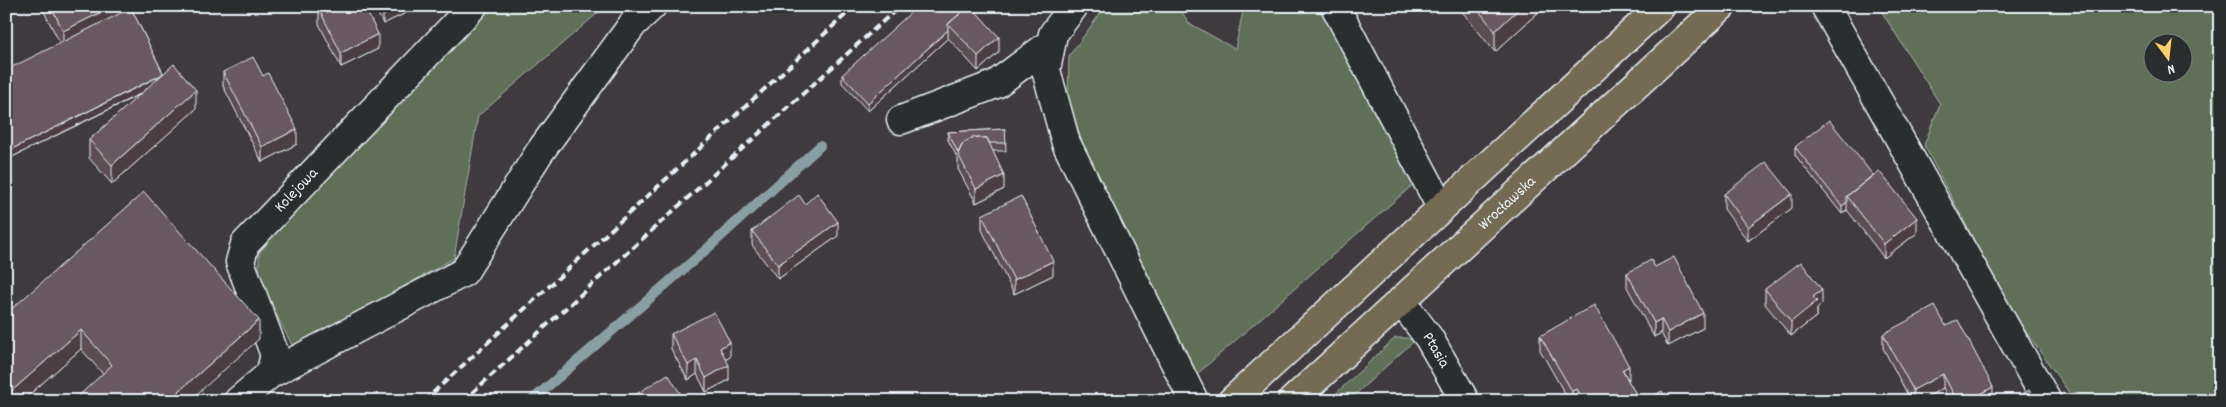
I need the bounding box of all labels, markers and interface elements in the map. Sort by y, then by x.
north arrow [2144,32,2194,82]
text: N [2165,58,2177,79]
street label: Kolejowa [269,162,324,218]
street label: Wrocławska [1473,171,1541,236]
street label: Ptasia [1417,327,1456,373]

